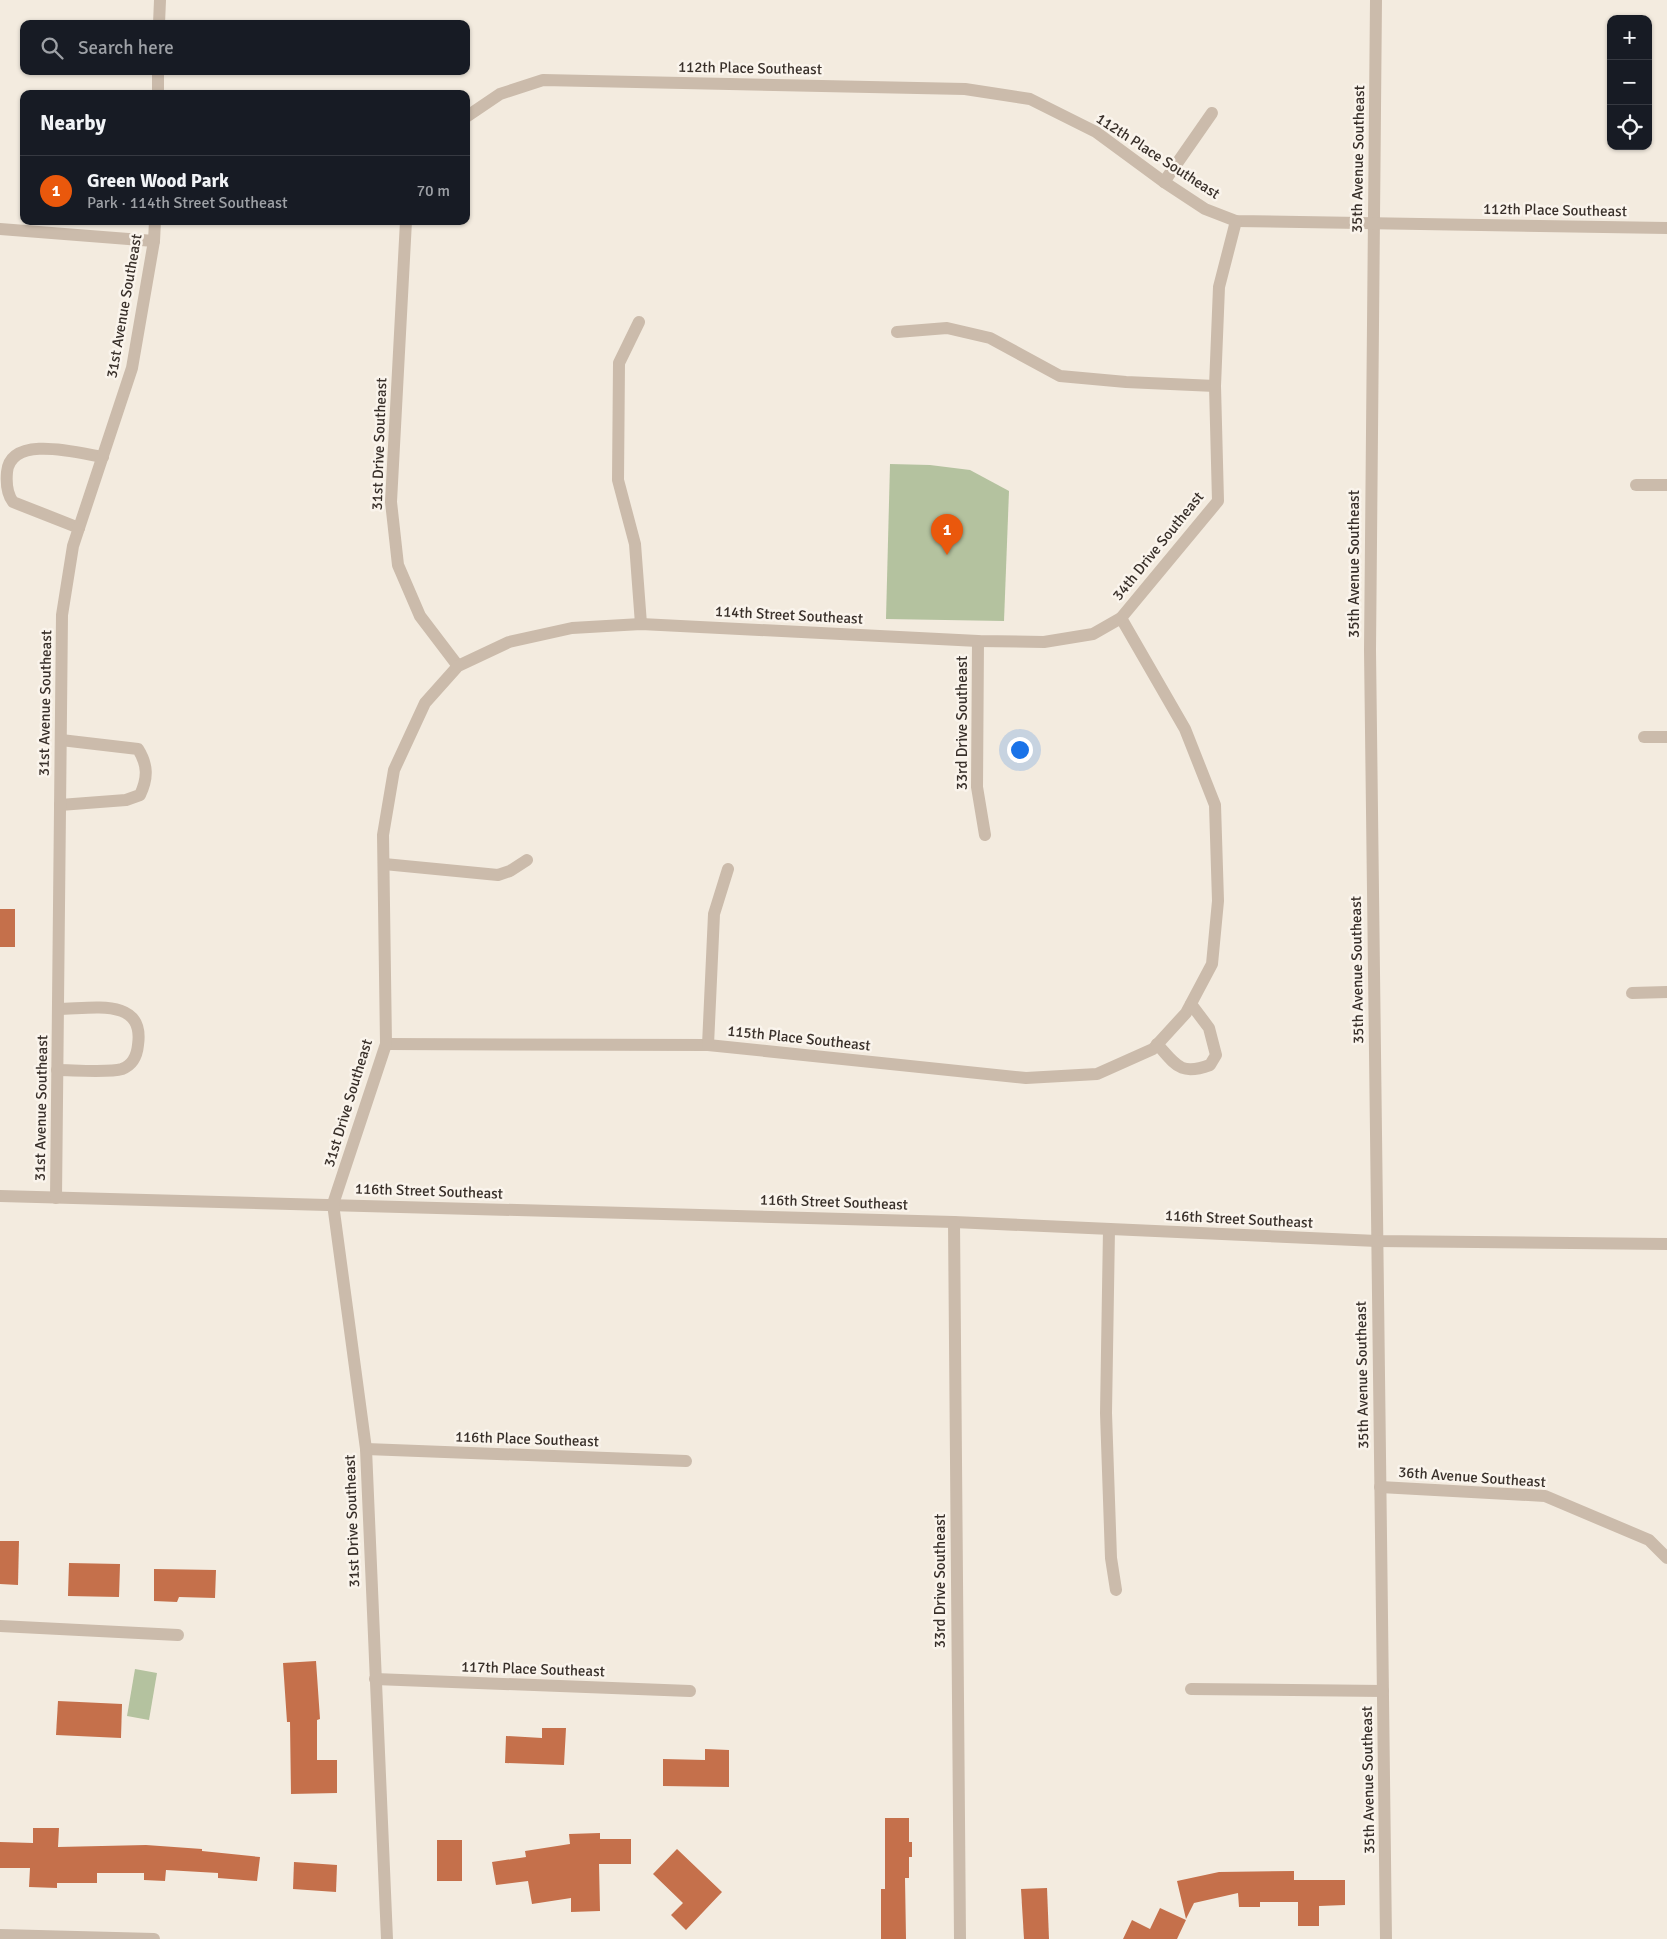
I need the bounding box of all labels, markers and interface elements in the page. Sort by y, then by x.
map controls [1607,15,1652,150]
button: + [1607,15,1652,60]
search box [20,20,470,75]
icon: search [38,34,66,62]
text: Search here [78,36,174,60]
street label: 112th Place Southeast [678,58,822,78]
button: − [1607,60,1652,105]
street label: 35th Avenue Southeast [1348,85,1368,233]
button: locate [1607,105,1652,150]
street label: 112th Place Southeast [1093,109,1223,203]
text: Nearby [40,110,106,136]
text: Green Wood Park [87,169,229,193]
text: 1 [52,181,60,201]
text: 70 m [416,181,450,201]
text: Park · 114th Street Southeast [87,193,288,213]
street label: 112th Place Southeast [1483,200,1627,220]
street label: 31st Avenue Southeast [102,232,146,380]
street label: 31st Drive Southeast [368,377,390,511]
street label: 34th Drive Southeast [1109,488,1207,604]
street label: 35th Avenue Southeast [1345,490,1363,638]
pin: 1 [931,514,963,555]
street label: 114th Street Southeast [715,602,863,628]
street label: 31st Avenue Southeast [35,630,55,776]
street label: 33rd Drive Southeast [953,656,971,790]
your location [1007,737,1033,763]
street label: 35th Avenue Southeast [1347,896,1367,1044]
street label: 115th Place Southeast [726,1022,872,1054]
street label: 31st Avenue Southeast [31,1035,51,1181]
street label: 31st Drive Southeast [320,1037,376,1169]
street label: 116th Street Southeast [355,1179,503,1203]
street label: 116th Street Southeast [760,1190,908,1214]
street label: 116th Street Southeast [1165,1206,1313,1232]
street label: 35th Avenue Southeast [1352,1301,1372,1449]
street label: 116th Place Southeast [455,1427,599,1451]
street label: 31st Drive Southeast [341,1454,363,1588]
street label: 36th Avenue Southeast [1398,1463,1546,1491]
street label: 33rd Drive Southeast [931,1514,949,1648]
street label: 117th Place Southeast [461,1657,605,1681]
street label: 35th Avenue Southeast [1358,1706,1378,1854]

